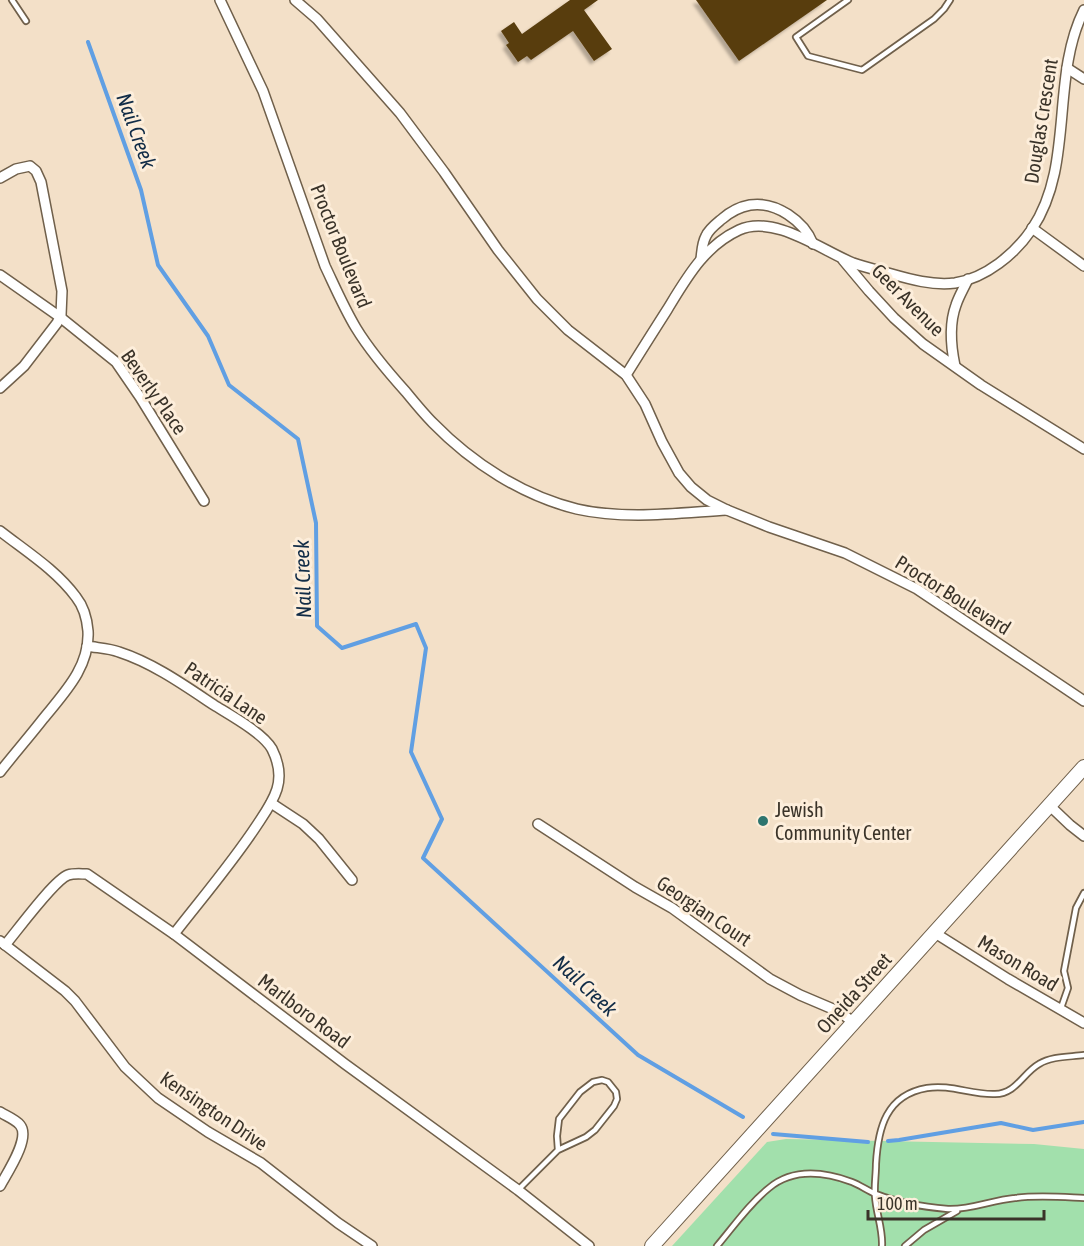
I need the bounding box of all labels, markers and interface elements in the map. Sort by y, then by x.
street label: Douglas Crescent [1019,57,1062,185]
water label: Nail Creek [112,90,162,172]
street label: Proctor Boulevard [306,181,377,311]
street label: Geer Avenue [867,259,949,341]
street label: Beverly Place [117,345,192,439]
water label: Nail Creek [289,539,315,619]
street label: Proctor Boulevard [891,550,1015,639]
street label: Patricia Lane [181,657,272,729]
place label: Jewish Community Center [775,798,912,844]
marker: Jewish Community Center [756,814,770,828]
street label: Georgian Court [653,871,756,951]
street label: Mason Road [974,930,1063,996]
street label: Oneida Street [811,947,896,1038]
water label: Nail Creek [549,950,623,1021]
street label: Marlboro Road [254,969,355,1053]
street label: Kensington Drive [156,1066,272,1155]
scale bar [868,1183,1044,1221]
text: 100 m [877,1193,918,1214]

